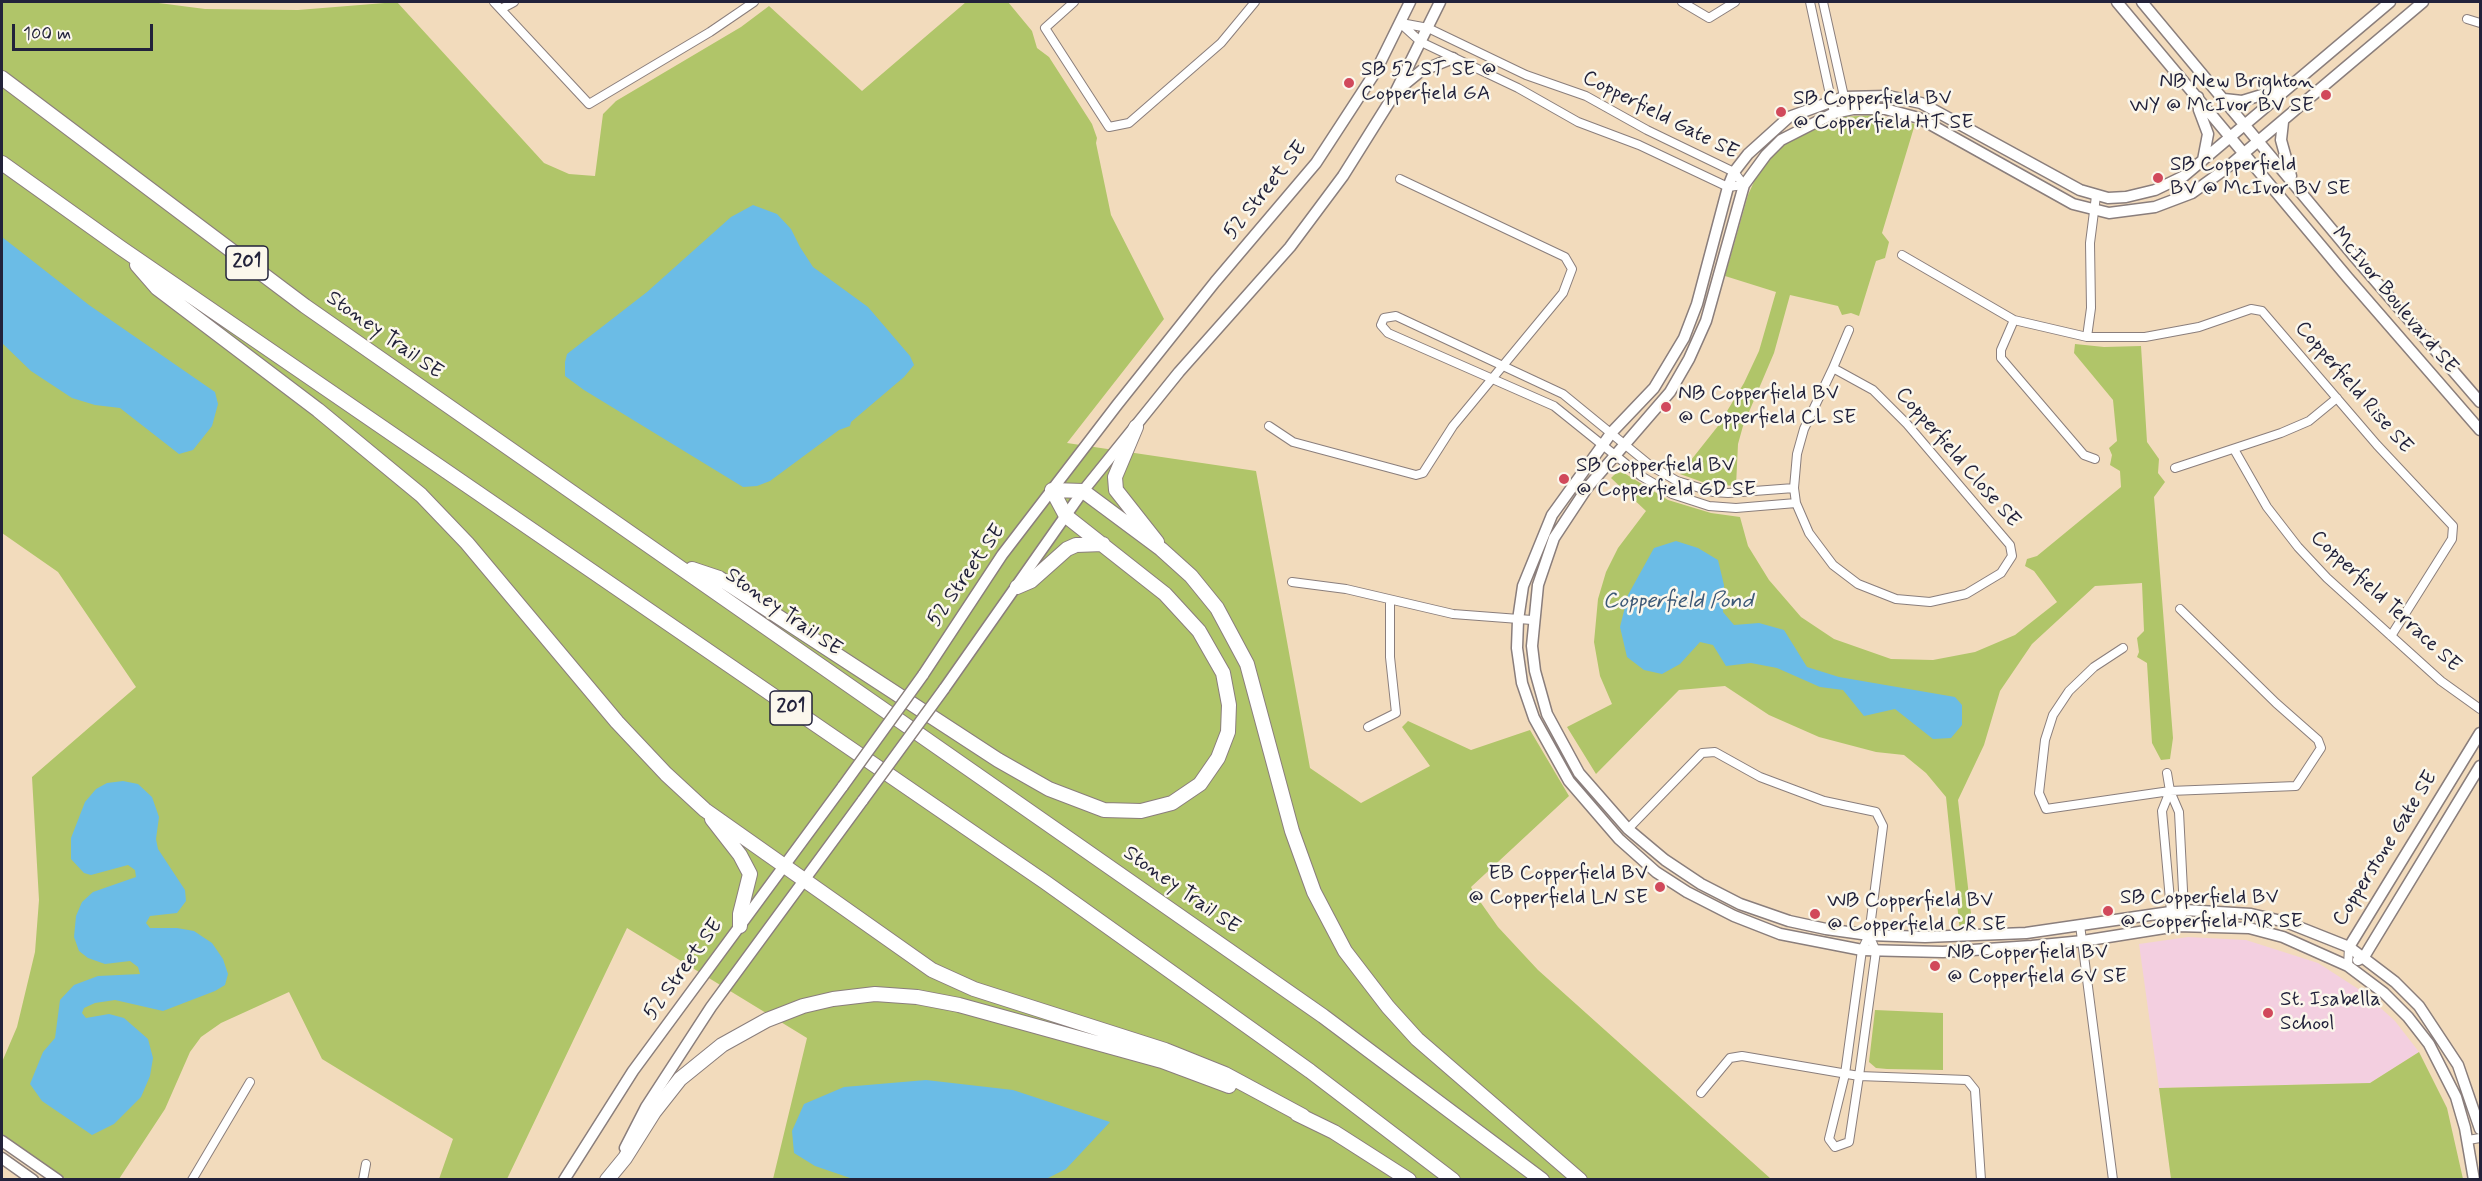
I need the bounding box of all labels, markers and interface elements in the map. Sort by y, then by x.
scale bar [15,12,156,50]
text: 100 m [23,22,71,46]
place label: SB 52 ST SE @ Copperfield GA [1361,58,1496,108]
street label: Copperfield Gate SE [1578,66,1742,166]
place label: NB New Brighton WY @ McIvor BV SE [2129,70,2314,120]
marker: SB 52 ST SE @ Copperfield GA [1342,76,1356,90]
place label: SB Copperfield BV @ Copperfield HT SE [1793,87,1973,137]
marker: NB New Brighton WY @ McIvor BV SE [2319,88,2333,102]
marker: SB Copperfield BV @ Copperfield HT SE [1774,105,1788,119]
street label: 52 Street SE [1219,137,1313,245]
place label: SB Copperfield BV @ McIvor BV SE [2170,153,2351,203]
marker: SB Copperfield BV @ McIvor BV SE [2151,171,2165,185]
street label: McIvor Boulevard SE [2325,222,2463,380]
road number: 201 [226,246,268,280]
street label: Stoney Trail SE [321,286,447,386]
street label: Copperfield Rise SE [2289,317,2417,459]
place label: NB Copperfield BV @ Copperfield CL SE [1678,382,1856,432]
street label: Copperfield Close SE [1889,382,2025,534]
marker: NB Copperfield BV @ Copperfield CL SE [1659,400,1673,414]
place label: SB Copperfield BV @ Copperfield GD SE [1576,454,1756,504]
marker: SB Copperfield BV @ Copperfield GD SE [1557,472,1571,486]
street label: 52 Street SE [923,520,1011,632]
street label: Copperfield Terrace SE [2304,526,2466,678]
street label: Stoney Trail SE [720,563,846,663]
water label: Copperfield Pond [1603,589,1753,615]
road number: 201 [770,691,812,725]
street label: Copperstone Gate SE [2328,767,2444,931]
street label: Stoney Trail SE [1118,841,1244,941]
place label: EB Copperfield BV @ Copperfield LN SE [1468,862,1648,912]
marker: EB Copperfield BV @ Copperfield LN SE [1653,880,1667,894]
place label: SB Copperfield BV @ Copperfield MR SE [2120,886,2303,936]
place label: WB Copperfield BV @ Copperfield CR SE [1827,889,2006,939]
marker: SB Copperfield BV @ Copperfield MR SE [2101,904,2115,918]
marker: WB Copperfield BV @ Copperfield CR SE [1808,907,1822,921]
street label: 52 Street SE [639,914,729,1026]
place label: NB Copperfield BV @ Copperfield GV SE [1947,941,2127,991]
marker: NB Copperfield BV @ Copperfield GV SE [1928,959,1942,973]
place label: St. Isabella School [2280,988,2381,1038]
marker: St. Isabella School [2261,1006,2275,1020]

